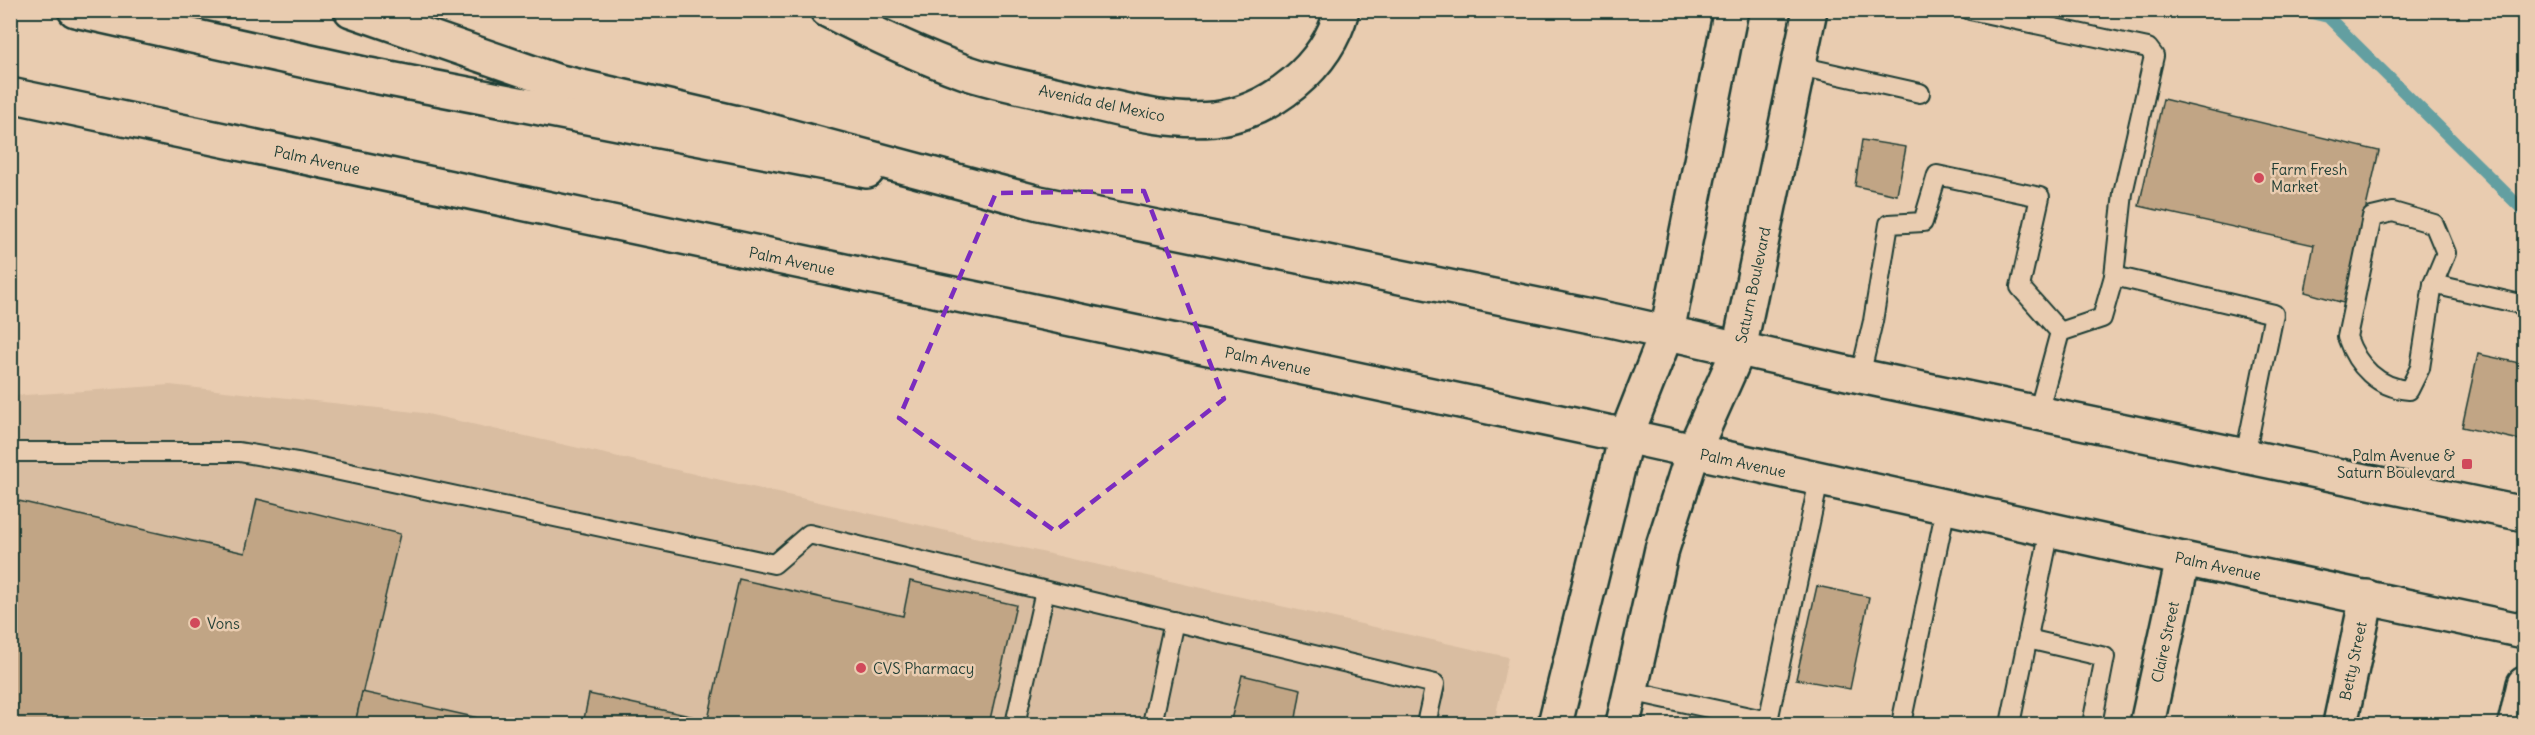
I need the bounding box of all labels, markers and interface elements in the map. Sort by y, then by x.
street label: Avenida del Mexico [1037,80,1167,126]
street label: Palm Avenue [272,142,362,178]
place label: Farm Fresh Market [2271,160,2348,196]
marker: Farm Fresh Market [2252,171,2266,185]
street label: Saturn Boulevard [1731,225,1775,345]
street label: Palm Avenue [747,243,837,279]
street label: Palm Avenue [1223,343,1313,379]
street label: Palm Avenue [1698,445,1788,481]
place label: Palm Avenue & Saturn Boulevard [2337,446,2456,482]
marker: Palm Avenue & Saturn Boulevard [2460,457,2474,471]
street label: Palm Avenue [2173,548,2263,584]
street label: Claire Street [2147,600,2183,684]
place label: Vons [207,614,240,633]
marker: Vons [188,616,202,630]
street label: Betty Street [2335,620,2371,702]
place label: CVS Pharmacy [873,659,974,678]
marker: CVS Pharmacy [854,661,868,675]

